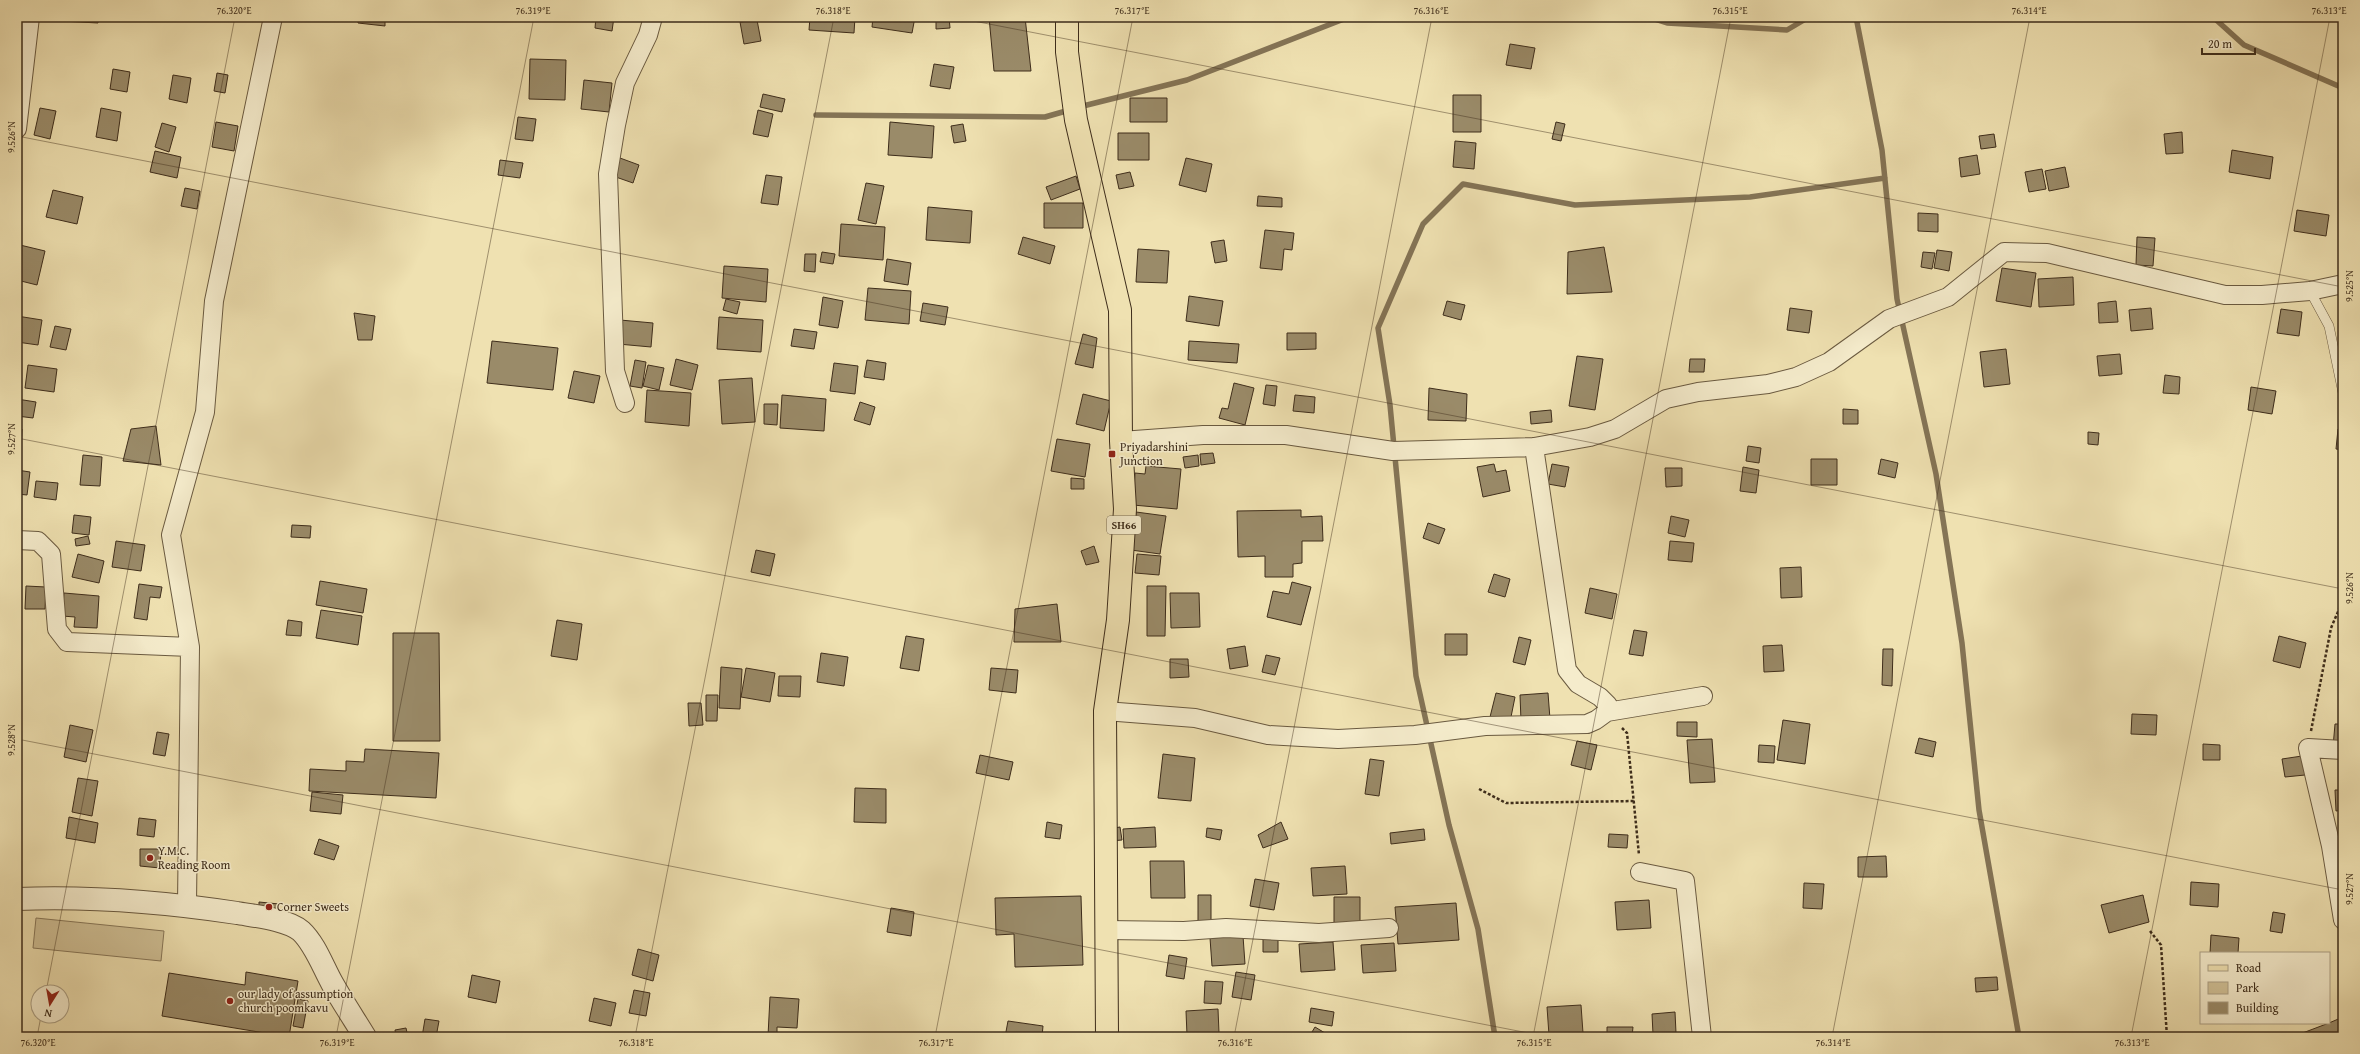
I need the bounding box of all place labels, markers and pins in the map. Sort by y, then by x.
place label: Priyadarshini Junction [1118,438,1189,469]
marker: Priyadarshini Junction [1107,449,1117,459]
place label: Y.M.C. Reading Room [158,842,230,873]
marker: Y.M.C. Reading Room [145,853,155,863]
place label: Corner Sweets [277,898,349,915]
marker: Corner Sweets [264,902,274,912]
place label: our lady of assumption church poomkavu [238,985,354,1016]
marker: our lady of assumption church poomkavu [225,996,235,1006]

